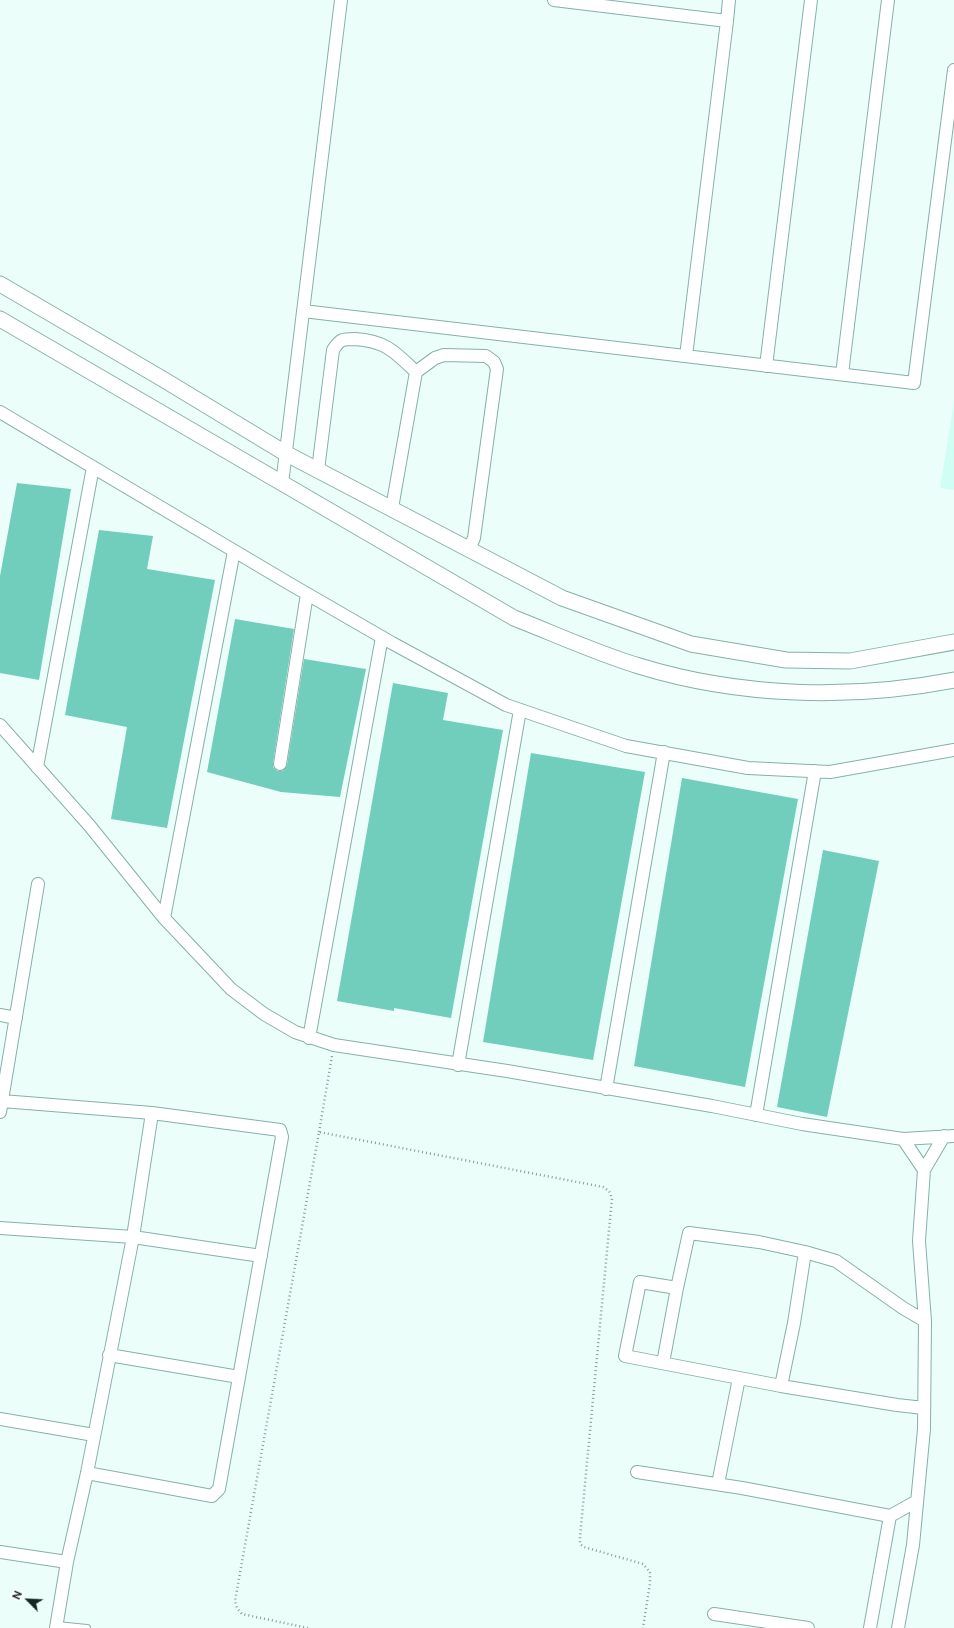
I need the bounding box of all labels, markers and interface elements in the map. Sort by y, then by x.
north arrow [8,1580,48,1620]
text: N [9,1589,25,1602]

